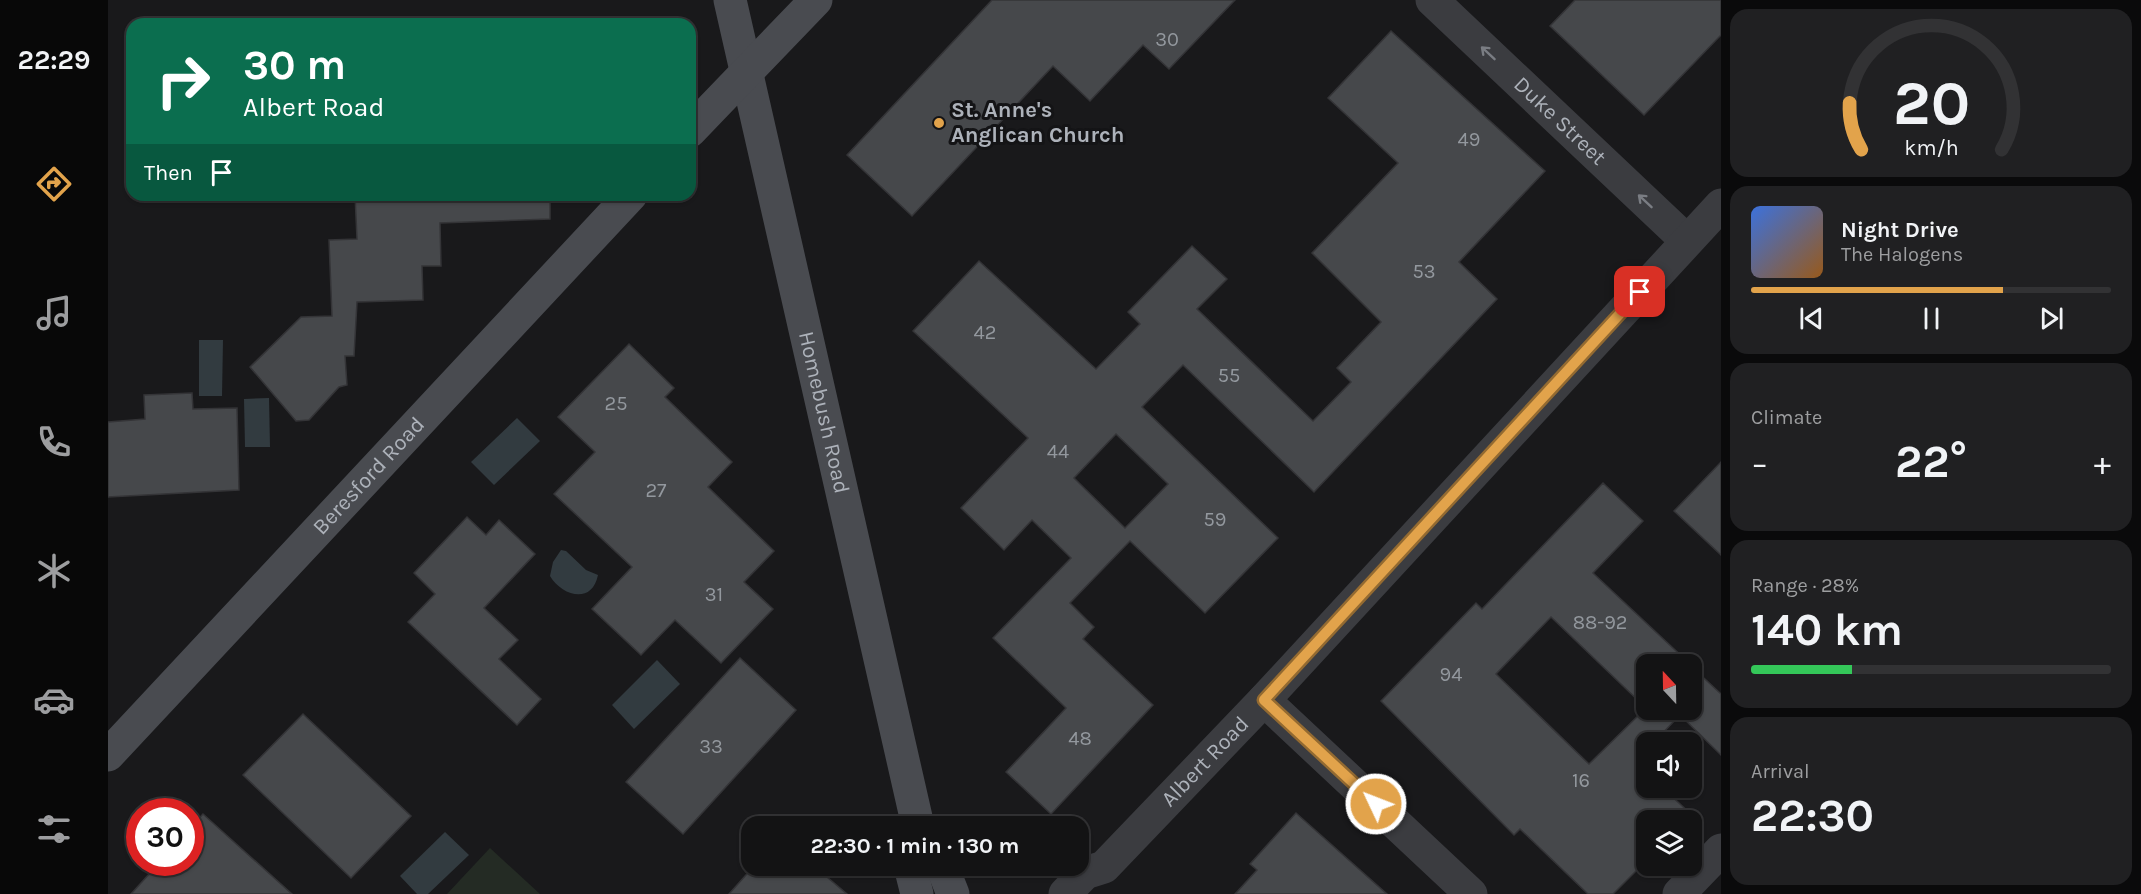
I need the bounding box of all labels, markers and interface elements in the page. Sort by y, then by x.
house number: 30 [1155,28,1179,51]
text: 30 m [243,40,346,90]
icon: right [144,42,222,120]
text: 22:29 [18,44,90,76]
one-way arrow [1480,46,1495,60]
text: 20 [1892,67,1970,140]
street label: Duke Street [1508,71,1611,171]
text: Albert Road [243,91,384,123]
place label: St. Anne's Anglican Church [951,97,1124,148]
marker: St. Anne's Anglican Church [932,116,946,130]
house number: 49 [1458,128,1480,151]
text: km/h [1904,135,1958,160]
icon: arrive [205,156,238,189]
text: Then [144,160,193,186]
icon: directions [33,163,75,205]
one-way arrow [1637,194,1652,208]
text: Night Drive [1841,217,1959,243]
text: The Halogens [1841,243,1963,266]
house number: 53 [1412,260,1436,283]
pin [1614,266,1665,317]
icon: arrive [1623,275,1656,308]
icon: music [33,292,75,334]
icon: previous [1795,302,1828,335]
icon: pause [1915,302,1948,335]
icon: next [2035,302,2068,335]
house number: 42 [974,321,996,344]
street label: Homebush Road [793,329,855,496]
house number: 55 [1218,364,1240,387]
house number: 25 [605,392,627,415]
text: Climate [1751,406,1822,429]
street label: Beresford Road [307,412,430,540]
icon: phone [33,421,75,463]
text: 22° [1895,436,1967,488]
house number: 44 [1047,440,1069,463]
text: − [1751,444,1768,482]
text: + [2094,444,2111,482]
house number: 27 [646,479,667,502]
house number: 59 [1204,508,1226,531]
icon: climate [33,550,75,592]
text: Range · 28% [1751,574,1859,597]
house number: 31 [705,583,723,606]
text: 140 km [1751,604,1903,656]
house number: 88-92 [1573,611,1627,634]
north arrow [1636,654,1702,720]
map controls [1636,654,1702,876]
house number: 94 [1440,663,1462,686]
icon: car [33,679,75,721]
street label: Albert Road [1156,711,1254,812]
house number: 48 [1068,727,1092,750]
button: sound [1636,732,1702,798]
house number: 33 [699,735,723,758]
text: Arrival [1751,760,1810,783]
house number: 16 [1572,769,1590,792]
position arrow [1344,772,1408,836]
text: 22:30 [1751,790,1874,842]
speed limit sign: 30 [126,798,204,876]
icon: filters [33,808,75,850]
button: layers [1636,810,1702,876]
text: 22:30 · 1 min · 130 m [811,833,1019,859]

